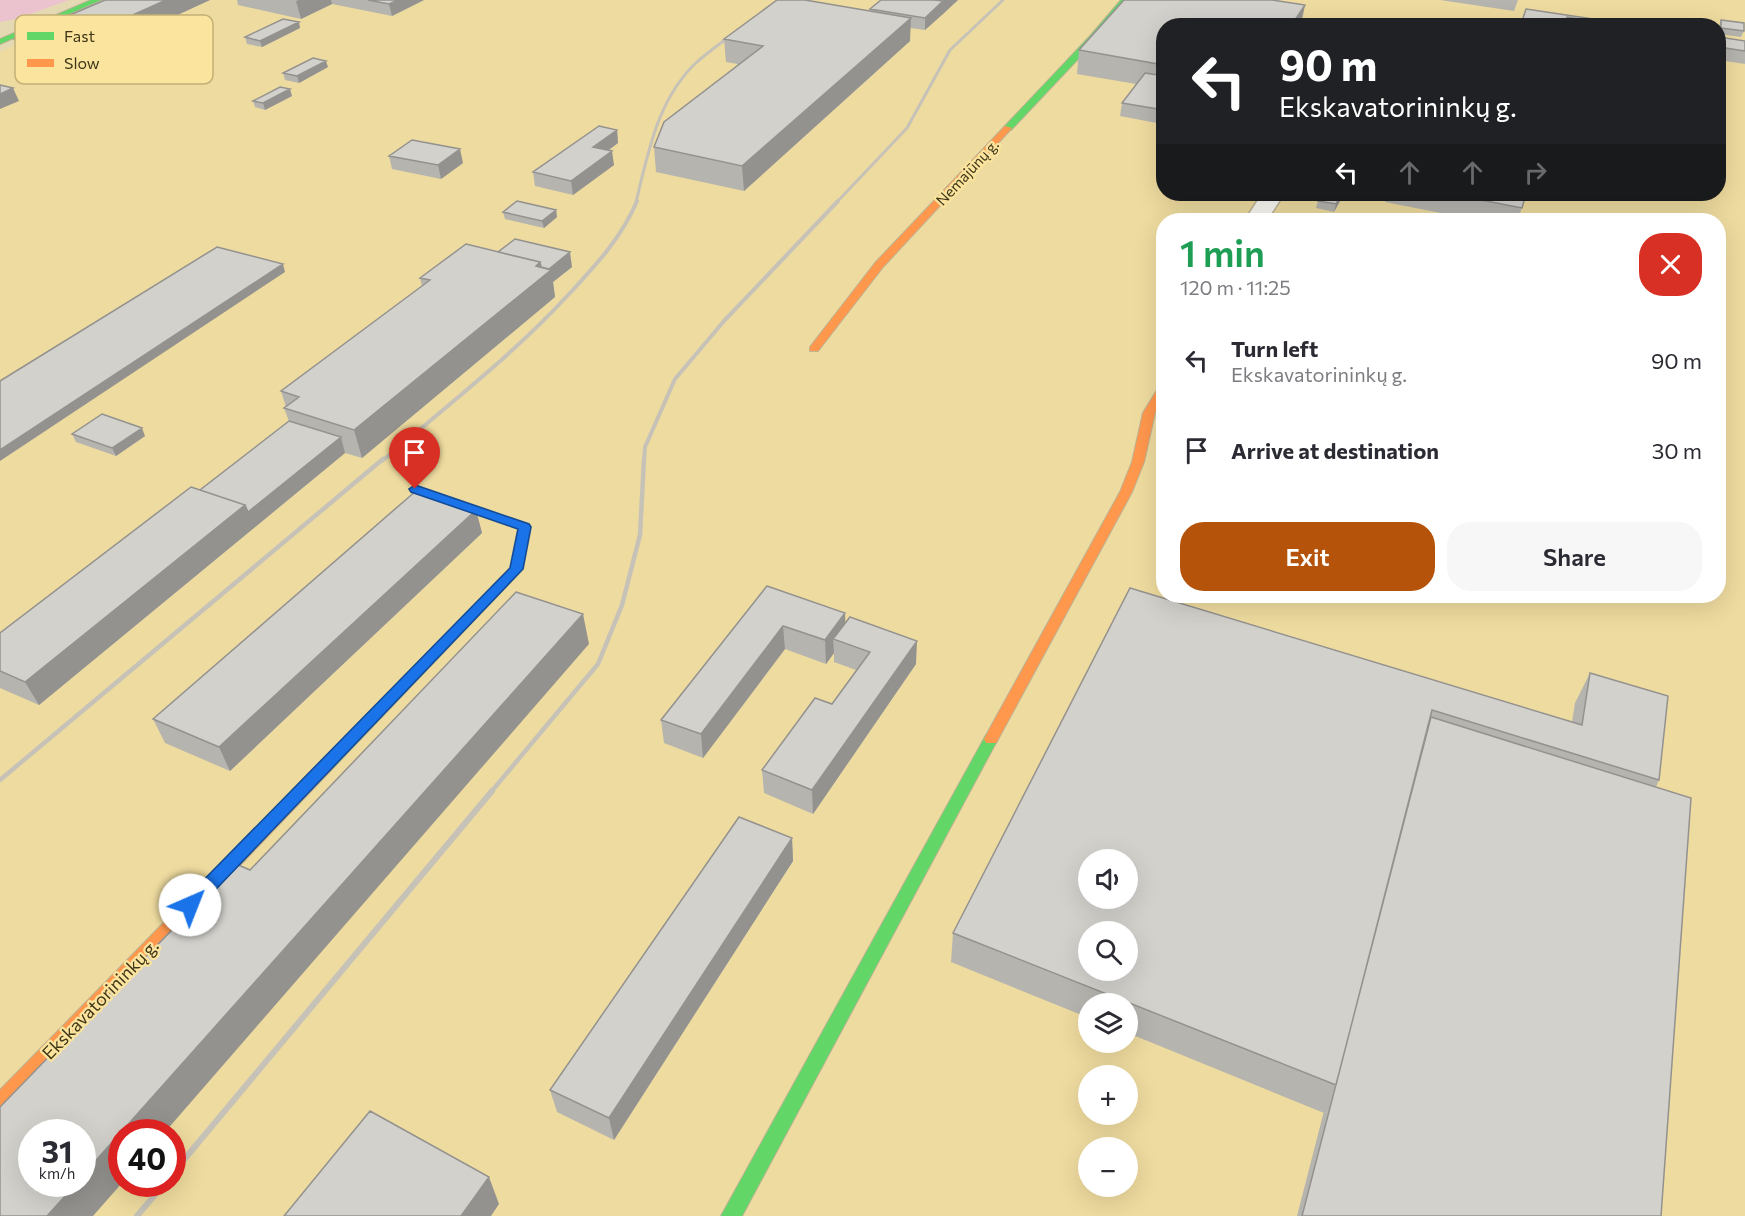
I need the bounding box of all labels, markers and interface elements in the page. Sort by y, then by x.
legend [15,15,213,84]
text: Fast [64,26,95,45]
text: 90 m [1279,38,1378,90]
icon: left [1180,42,1258,120]
text: Slow [64,53,100,72]
text: Ekskavatorininkų g. [1279,90,1517,123]
street label: Nemajūnų g. [932,135,1002,209]
icon: left [1330,156,1363,189]
icon: ahead [1393,156,1426,189]
icon: ahead [1456,156,1489,189]
icon: right [1519,156,1552,189]
text: 1 min [1180,230,1265,274]
button: close [1639,233,1702,296]
text: 120 m · 11:25 [1180,275,1291,299]
text: Turn left [1231,335,1318,362]
icon: left [1180,344,1213,377]
text: 90 m [1651,347,1702,374]
text: Ekskavatorininkų g. [1231,362,1407,386]
pin [389,427,440,489]
icon: arrive [1180,434,1213,467]
icon: arrive [398,436,431,469]
text: Arrive at destination [1231,437,1439,464]
text: 30 m [1652,437,1702,464]
button: Exit [1180,522,1435,591]
button: Share [1447,522,1702,591]
map controls [1078,849,1138,1197]
button: sound [1078,849,1138,909]
position arrow [158,873,222,937]
button: search [1078,921,1138,981]
street label: Ekskavatorininkų g. [37,934,163,1064]
button: layers [1078,993,1138,1053]
button: + [1078,1065,1138,1125]
speed limit sign: 40 [108,1119,186,1197]
text: 31 [41,1132,73,1169]
button: − [1078,1137,1138,1197]
text: km/h [39,1164,75,1182]

